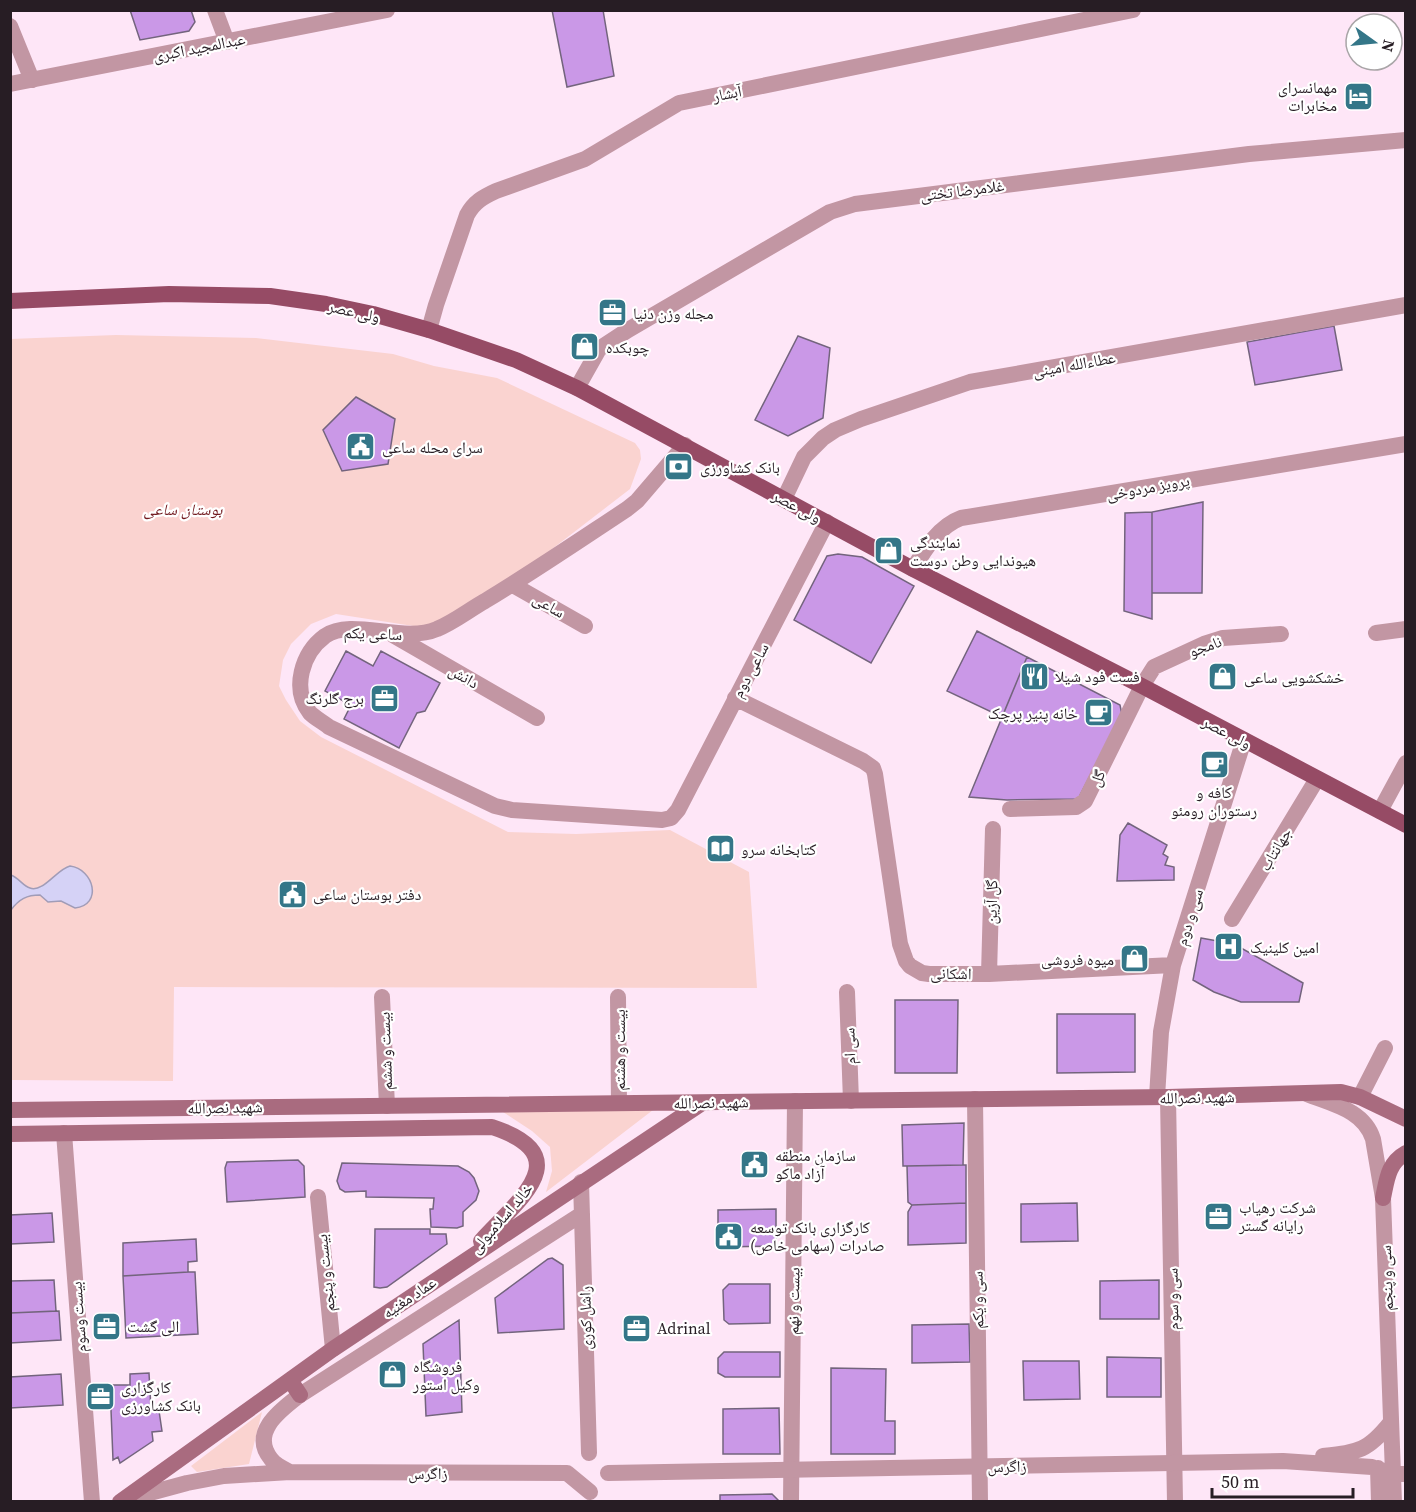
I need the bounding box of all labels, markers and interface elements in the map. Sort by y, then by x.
north arrow [1344,12,1404,72]
street label: عبدالمجید اکبری [151,27,247,67]
text: N [1376,37,1401,55]
place label: مهمانسرای مخابرات [1278,76,1337,116]
street label: آبشار [710,79,744,107]
hotel icon: مهمانسرای مخابرات [1342,80,1374,112]
street label: غلامرضا تختی [919,174,1005,206]
street label: ولی عصر [325,294,382,328]
office icon: مجله وزن دنیا [596,297,628,329]
place label: مجله وزن دنیا [633,302,713,324]
shop icon: چوبکده [569,331,601,363]
place label: چوبکده [606,336,650,358]
street label: عطاءالله امینی [1031,346,1117,382]
public building icon: سرای محله ساعی [345,431,377,463]
place label: سرای محله ساعی [382,436,483,458]
bank icon: بانک کشاورزی [663,451,695,483]
place label: بانک کشاورزی [700,456,780,478]
street label: پرویز مردوخی [1105,469,1192,505]
street label: ولی عصر [768,483,825,528]
park label: بوستان ساعی [144,498,223,520]
place label: نمایندگی هیوندایی وطن دوست [910,531,1036,571]
shop icon: نمایندگی هیوندایی وطن دوست [873,535,905,567]
street label: ساعی [529,587,569,623]
street label: ساعی یکم [343,621,403,645]
street label: نامجو [1185,630,1225,662]
street label: ساعی دوم [726,639,774,701]
street label: دانش [445,659,483,693]
restaurant icon: فست فود شیلا [1018,660,1050,692]
shop icon: خشکشویی ساعی [1207,661,1239,693]
place label: فست فود شیلا [1055,665,1140,687]
place label: خشکشویی ساعی [1244,666,1344,688]
office icon: برج گلرنگ [369,682,401,714]
place label: برج گلرنگ [305,687,364,709]
cafe icon: خانه پنیر پرچک [1083,697,1115,729]
place label: خانه پنیر پرچک [988,702,1078,724]
street label: ولی عصر [1198,709,1255,754]
cafe icon: کافه و رستوران رومئو [1198,748,1230,780]
street label: گل [1084,766,1111,790]
place label: کافه و رستوران رومئو [1171,781,1257,821]
street label: جهانتاب [1253,823,1297,875]
library icon: کتابخانه سرو [704,833,736,865]
place label: کتابخانه سرو [741,838,817,860]
public building icon: دفتر بوستان ساعی [276,878,308,910]
street label: گل آزین [980,879,1002,925]
place label: دفتر بوستان ساعی [313,883,421,905]
street label: سی و دوم [1170,886,1208,948]
hospital icon: امین کلینیک [1213,931,1245,963]
place label: امین کلینیک [1250,936,1319,958]
shop icon: میوه فروشی [1119,943,1151,975]
place label: میوه فروشی [1041,948,1114,970]
street label: اشکانی [930,962,972,984]
street label: بیست و هشتم [608,1009,630,1091]
street label: بیست و ششم [373,1011,397,1091]
street label: سی ام [837,1027,861,1065]
street label: شهید نصرالله [1159,1085,1235,1109]
street label: شهید نصرالله [673,1090,749,1114]
street label: شهید نصرالله [187,1095,263,1119]
place label: سازمان منطقه آزاد ماکو [775,1144,856,1184]
public building icon: سازمان منطقه آزاد ماکو [738,1148,770,1180]
street label: خالد اسلامبولی [464,1178,538,1258]
place label: شرکت رهیاب رایانه گستر [1238,1196,1316,1236]
office icon: شرکت رهیاب رایانه گستر [1202,1200,1234,1232]
place label: کارگزاری بانک توسعه صادرات (سهامی خاص) [750,1216,885,1256]
public building icon: کارگزاری بانک توسعه صادرات (سهامی خاص) [713,1220,745,1252]
street label: بیست و پنجم [310,1233,340,1313]
street label: سی و پنجم [1374,1245,1398,1311]
street label: بیست و نهم [781,1267,805,1335]
street label: سی و سوم [1160,1268,1184,1330]
street label: عماد مغنیه [378,1271,440,1323]
street label: سی و یکم [965,1271,989,1329]
street label: بیست وسوم [65,1281,91,1353]
street label: راشل کوری [573,1286,597,1350]
office icon: الی گشت [90,1310,122,1342]
office icon: Adrinal [620,1312,652,1344]
place label: الی گشت [127,1315,179,1337]
place label: Adrinal [657,1317,711,1339]
place label: فروشگاه وکیل استور [412,1355,480,1395]
shop icon: فروشگاه وکیل استور [376,1359,408,1391]
place label: کارگزاری بانک کشاورزی [121,1376,201,1416]
office icon: کارگزاری بانک کشاورزی [84,1380,116,1412]
street label: زاگرس [987,1455,1027,1477]
scale bar [1212,1461,1353,1499]
street label: زاگرس [408,1462,448,1484]
text: 50 m [1221,1469,1259,1494]

